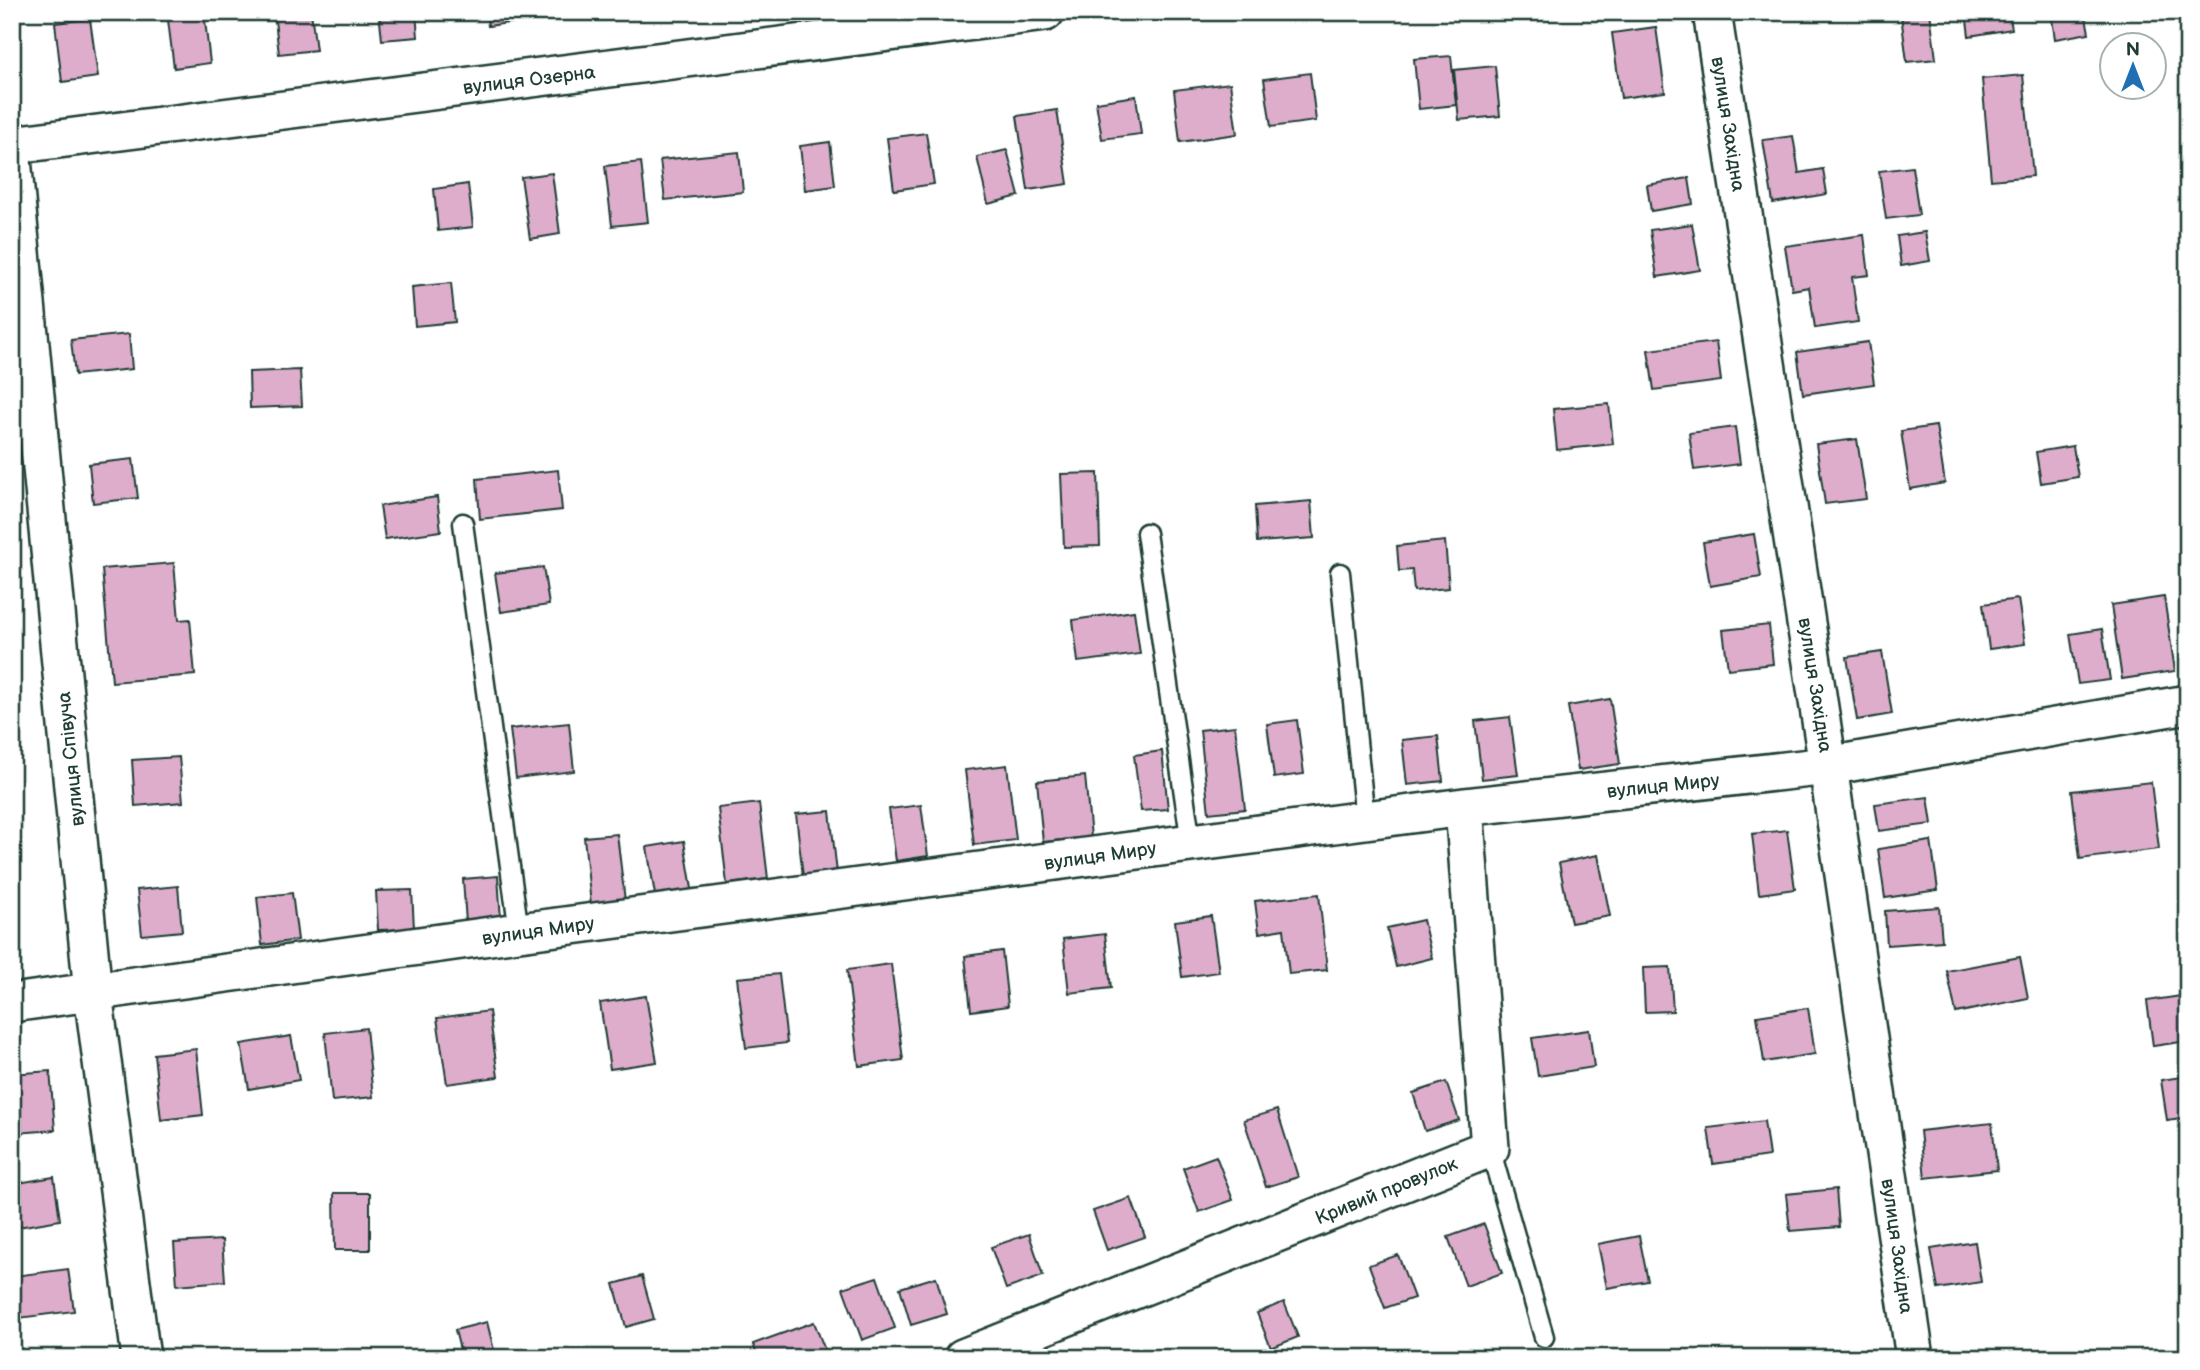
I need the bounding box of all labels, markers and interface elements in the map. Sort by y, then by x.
north arrow [2098,32,2168,102]
text: N [2126,39,2140,62]
street label: вулиця Західна [1706,55,1750,193]
street label: вулиця Озерна [462,61,597,100]
street label: вулиця Західна [1793,616,1837,754]
street label: вулиця Співуча [53,690,90,827]
street label: вулиця Миру [1606,769,1721,804]
street label: вулиця Миру [1043,837,1158,876]
street label: вулиця Миру [481,912,596,951]
street label: Кривий провулок [1312,1152,1461,1230]
street label: вулиця Західна [1876,1177,1917,1315]

